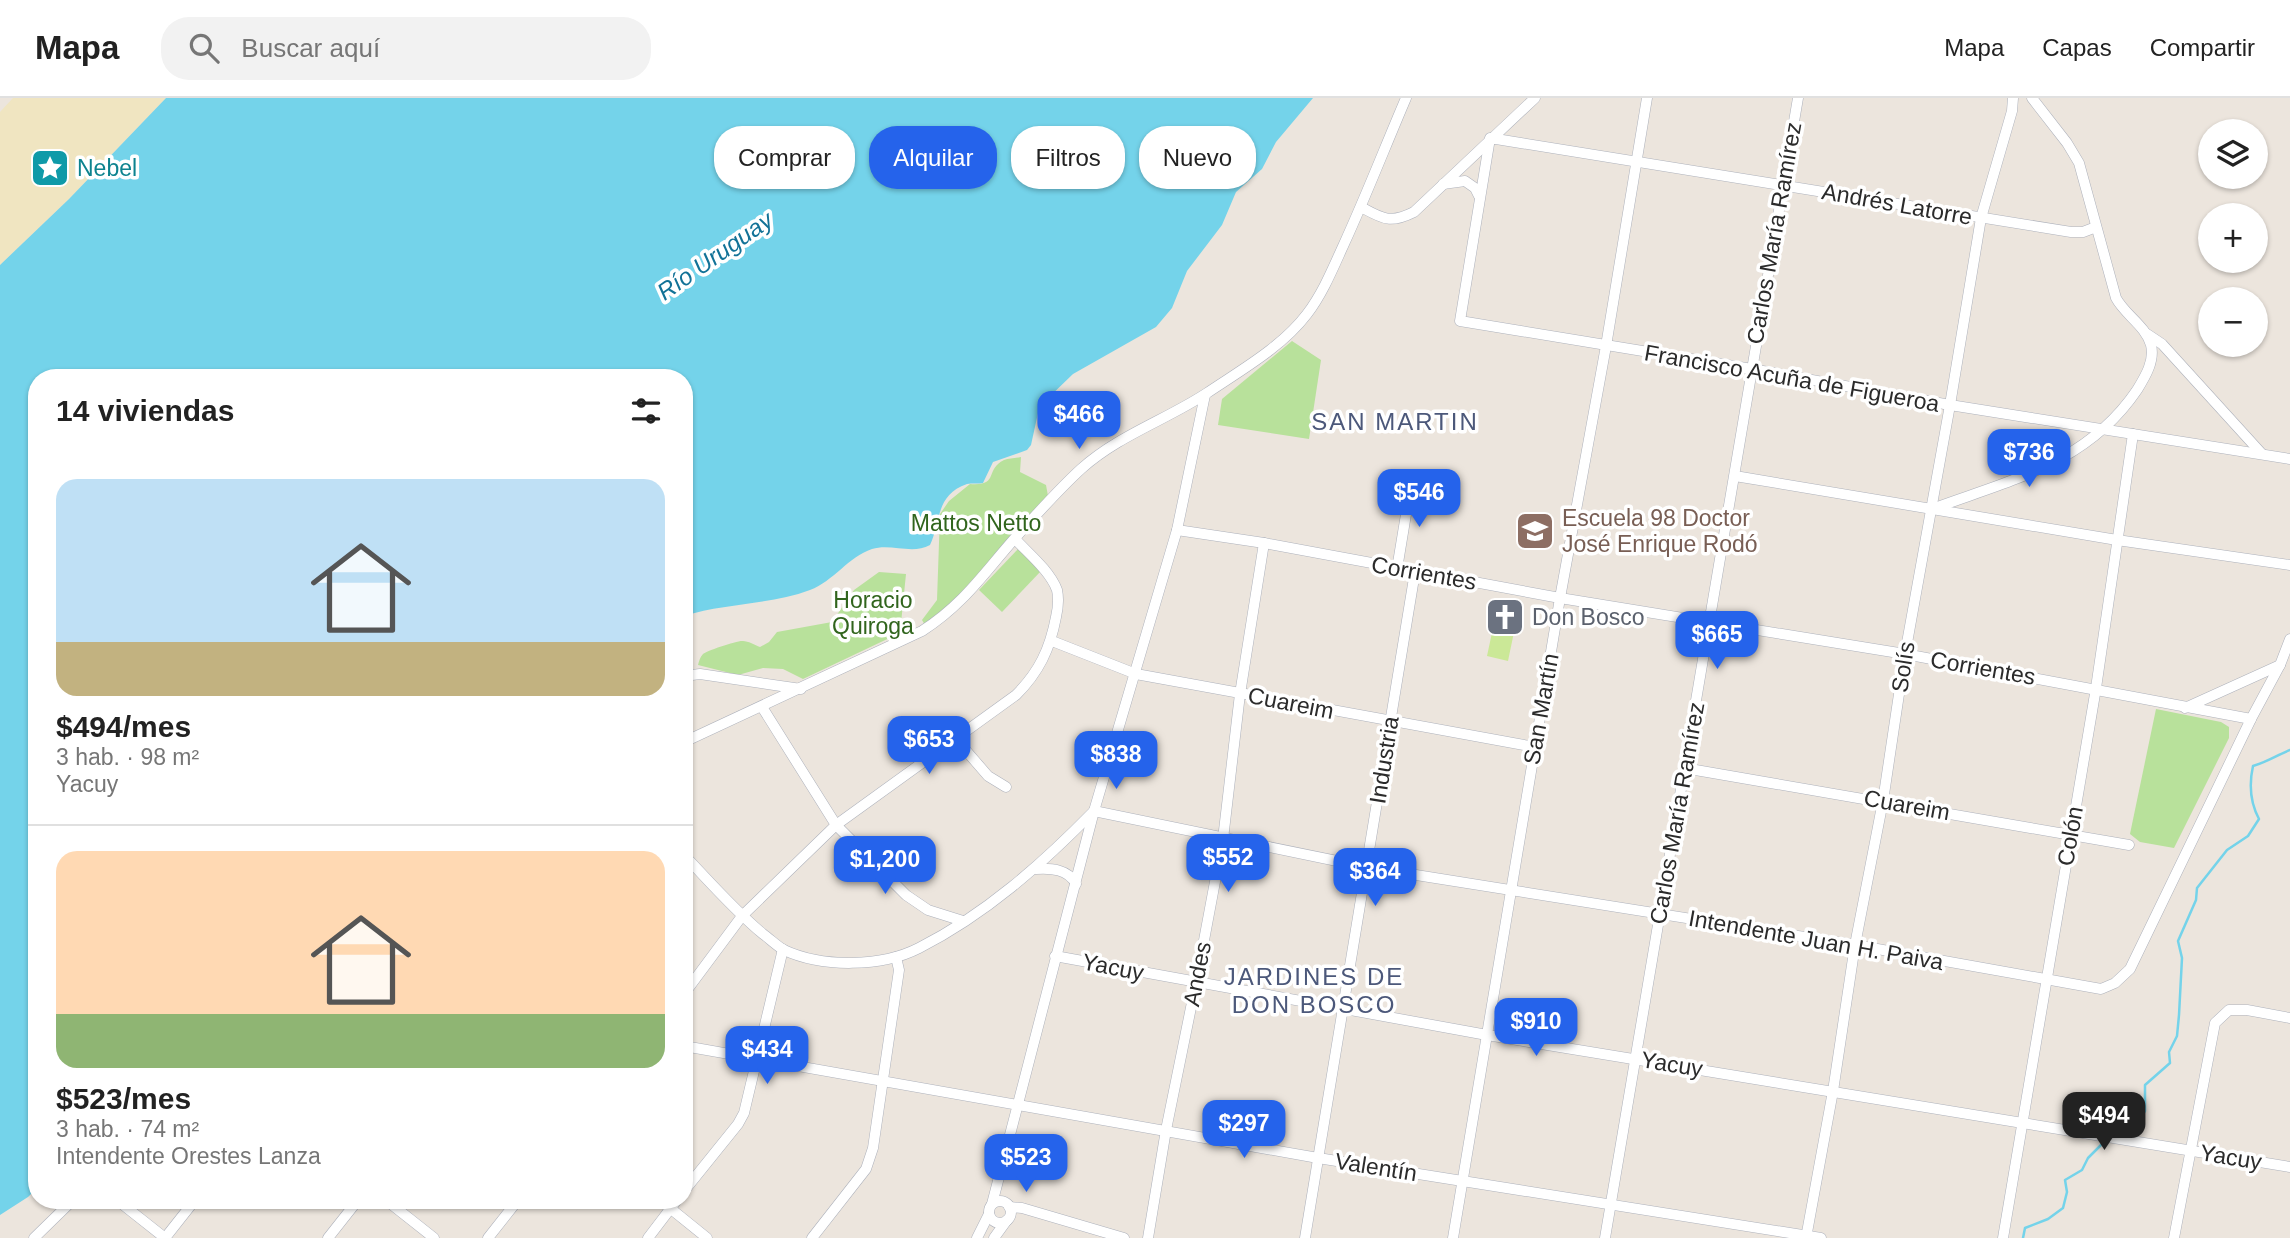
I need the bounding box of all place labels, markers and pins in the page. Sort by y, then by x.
place icon: Nebel [29,147,71,189]
place label: Nebel [77,155,137,181]
pin: $466 [1038,392,1120,451]
pin: $736 [1988,430,2070,489]
pin: $546 [1378,470,1460,529]
place label: Escuela 98 Doctor José Enrique Rodó [1562,505,1758,557]
school or university icon: Escuela 98 Doctor José Enrique Rodó [1514,510,1556,552]
church icon: Don Bosco [1484,596,1526,638]
place label: Don Bosco [1532,604,1645,630]
pin: $665 [1676,612,1758,671]
pin: $653 [888,716,970,776]
pin: $838 [1075,732,1157,791]
pin: $552 [1187,834,1269,894]
pin: $1,200 [828,836,942,896]
pin: $364 [1334,848,1416,908]
pin: $910 [1495,998,1577,1058]
pin: $434 [726,1026,808,1086]
pin: $494 [2063,1093,2145,1152]
pin: $297 [1203,1100,1285,1160]
pin: $523 [985,1134,1067,1194]

